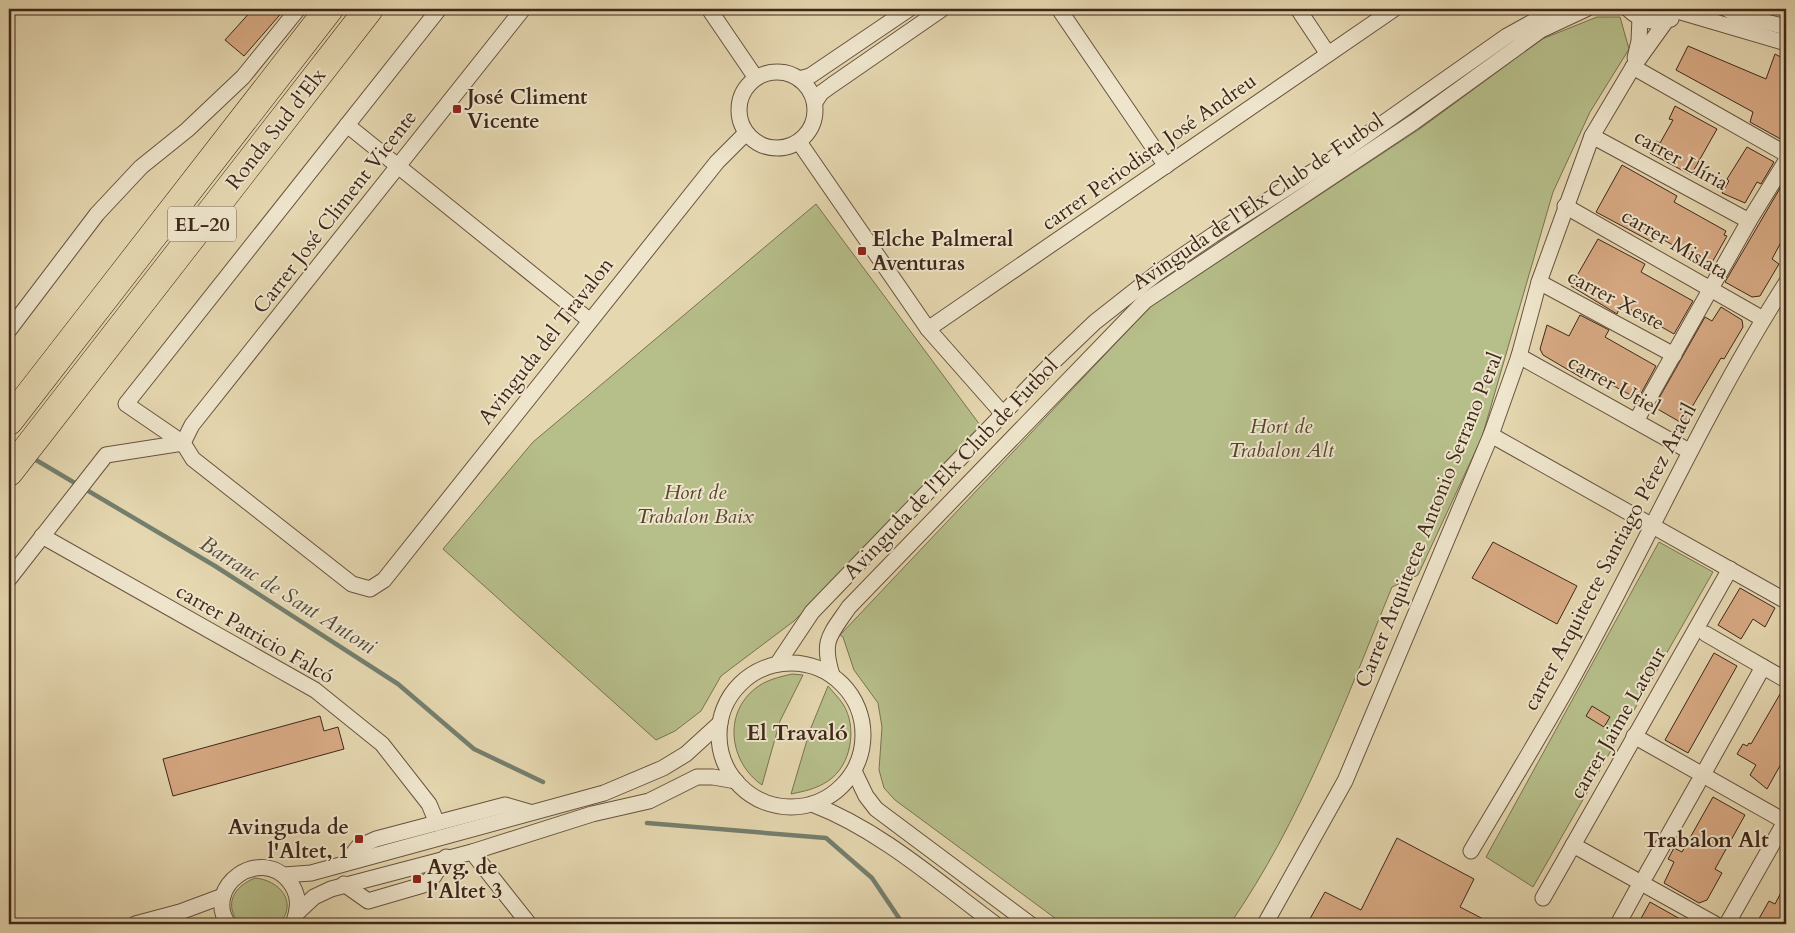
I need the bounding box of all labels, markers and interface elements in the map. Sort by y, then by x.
street label: Ronda Sud d'Elx [219,62,333,196]
street label: carrer Periodista José Andreu [1036,67,1262,237]
place label: José Climent Vicente [464,83,588,136]
marker: José Climent Vicente [451,103,463,115]
street label: Carrer José Climent Vicente [246,104,424,320]
street label: Avinguda de l'Elx Club de Futbol [1126,107,1390,297]
street label: carrer Llíria [1629,122,1733,198]
street label: carrer Mislata [1616,202,1734,286]
road number: EL-20 [168,206,236,242]
place label: Elche Palmeral Aventuras [872,225,1013,278]
marker: Elche Palmeral Aventuras [856,245,868,257]
street label: Avinguda del Travalon [472,251,620,431]
street label: carrer Xeste [1562,262,1670,338]
street label: Carrer Arquitecte Antonio Serrano Peral [1348,348,1510,692]
street label: carrer Utiel [1563,348,1665,422]
street label: Avinguda de l'Elx Club de Futbol [837,352,1065,586]
street label: carrer Arquitecte Santiago Pérez Aracil [1516,398,1704,716]
park label: Hort de Trabalon Alt [1228,412,1335,465]
park label: Hort de Trabalon Baix [636,478,755,531]
water label: Barranc de Sant Antoni [194,529,383,662]
street label: carrer Patricio Falcó [171,577,339,691]
street label: carrer Jaime Latour [1563,642,1673,804]
district label: El Travaló [746,718,848,748]
place label: Avinguda de l'Altet, 1 [228,813,349,866]
district label: Trabalon Alt [1643,825,1769,855]
marker: Avinguda de l'Altet, 1 [353,833,365,845]
place label: Avg. de l'Altet 3 [427,853,502,906]
marker: Avg. de l'Altet 3 [411,873,423,885]

